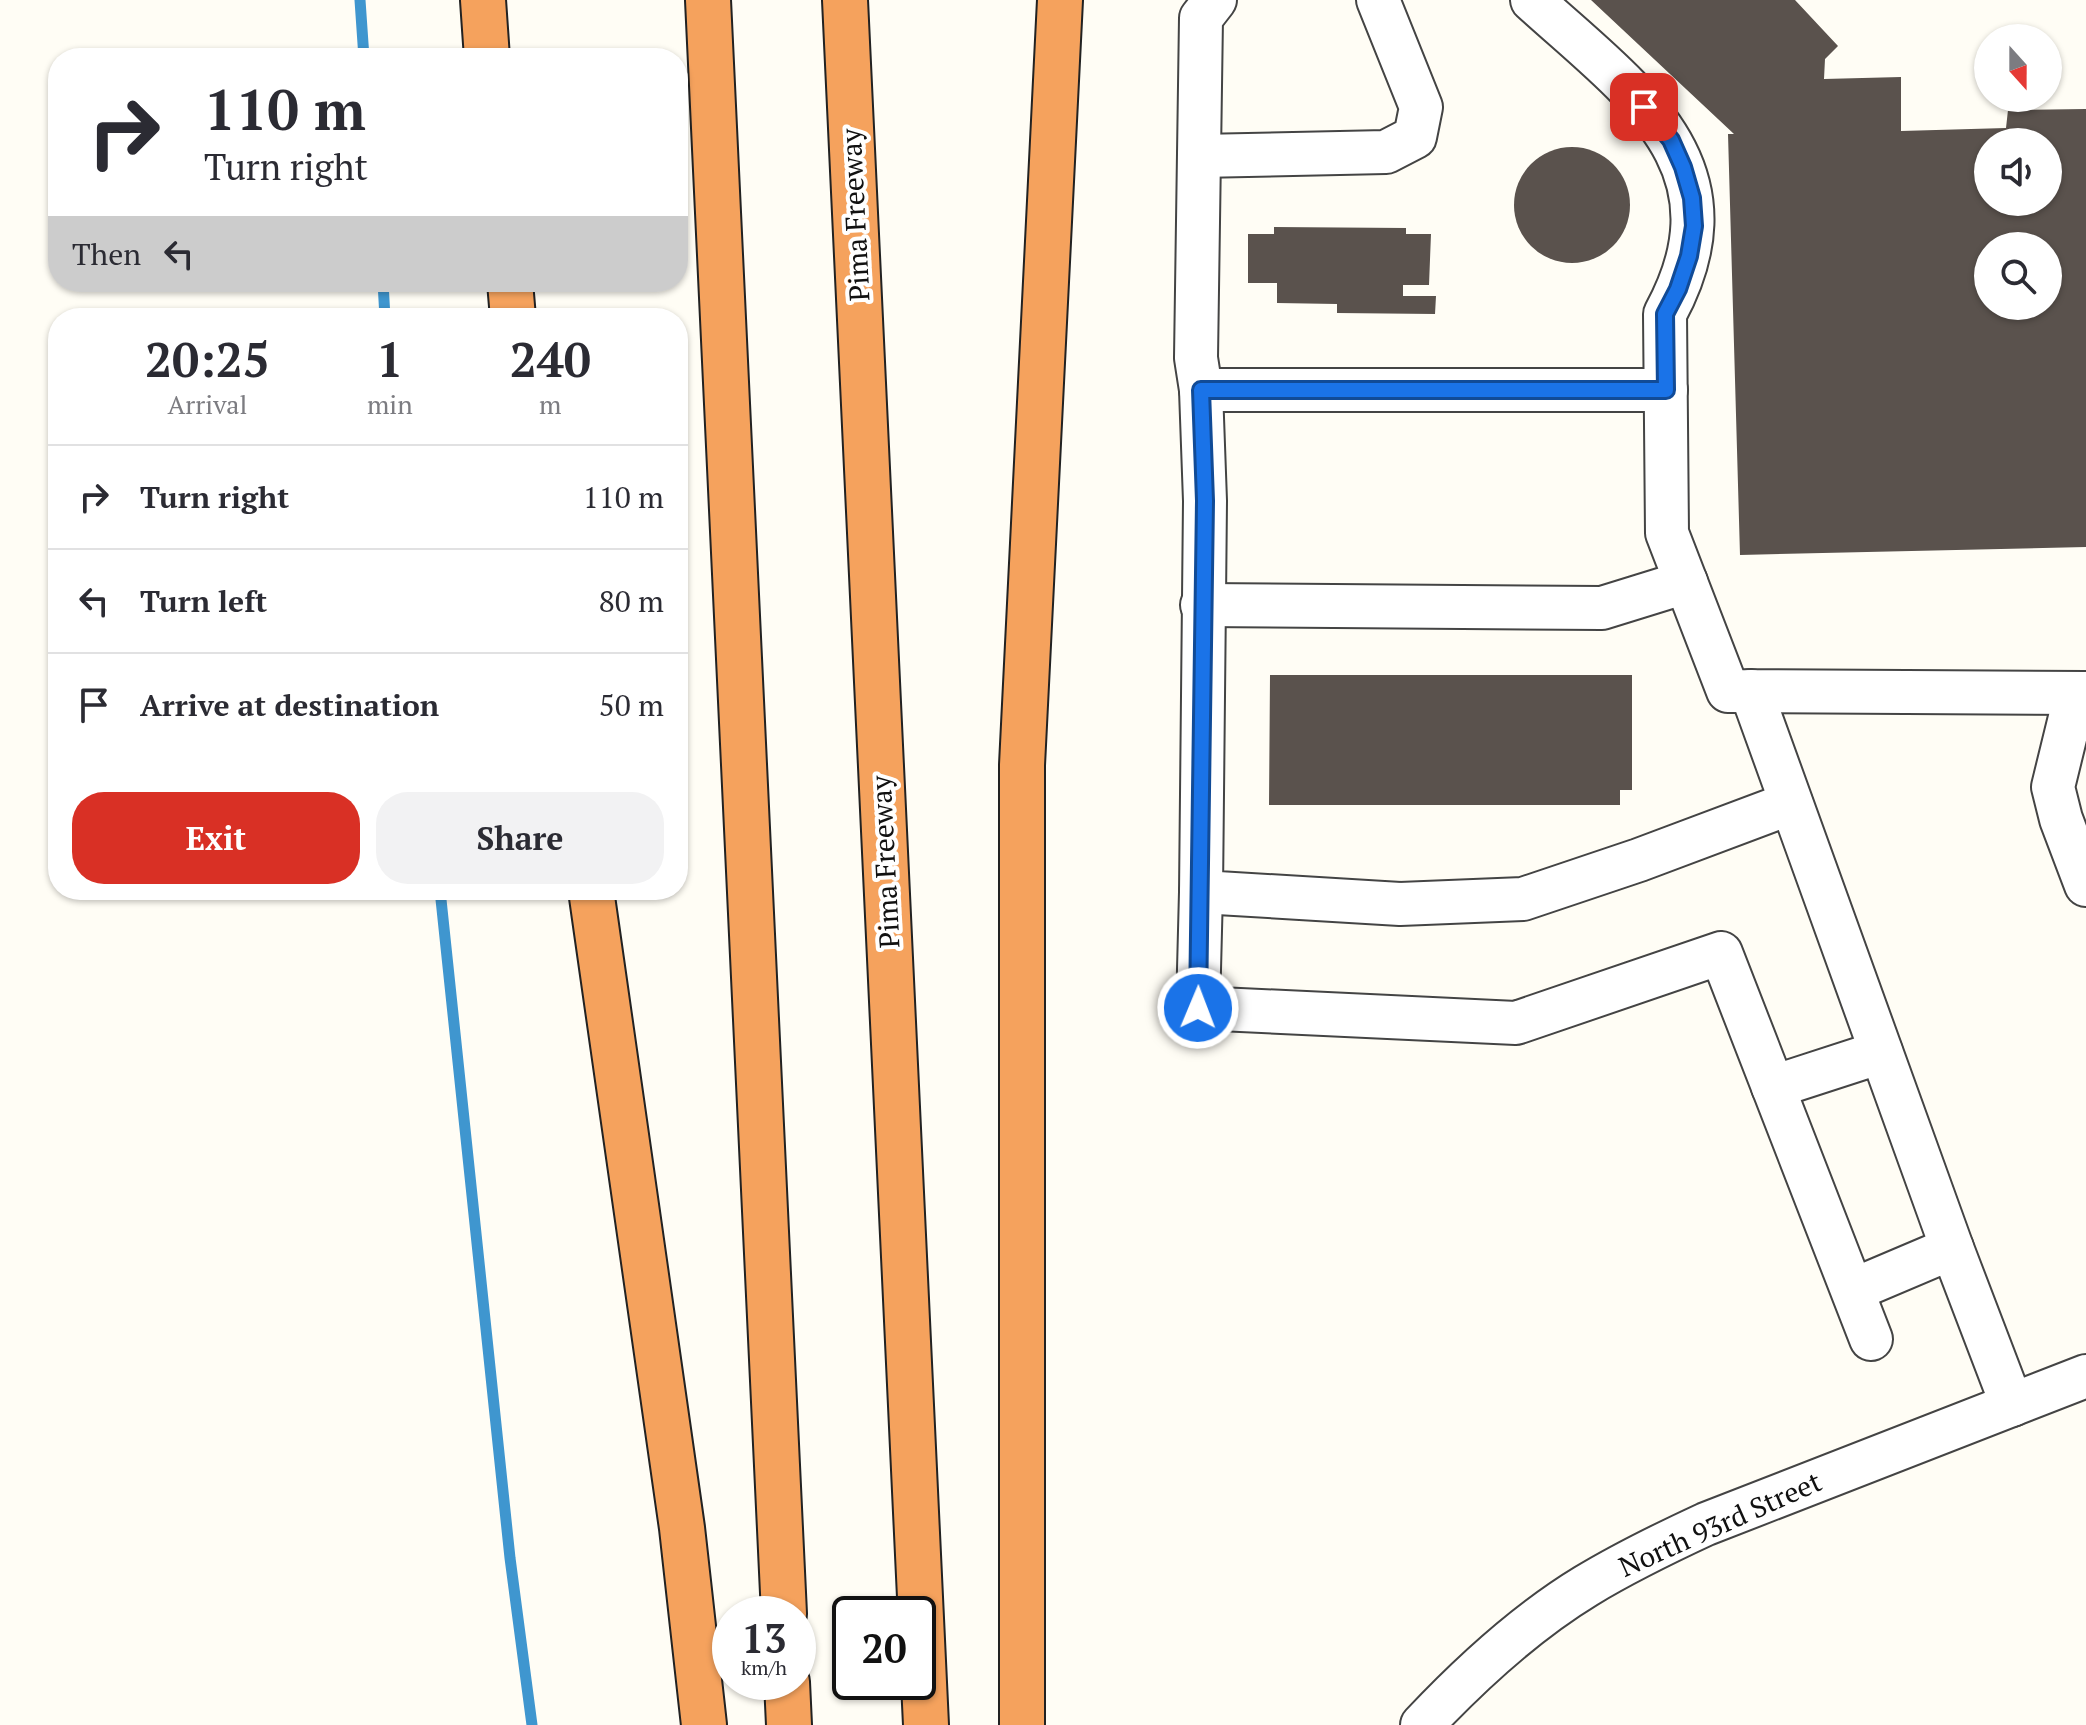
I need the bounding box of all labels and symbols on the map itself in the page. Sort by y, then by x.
north arrow [1974,24,2062,112]
pin [1610,73,1678,141]
street label: Pima Freeway [831,127,878,302]
street label: Pima Freeway [861,774,908,949]
position arrow [1156,966,1240,1050]
street label: North 93rd Street [1613,1462,1827,1585]
speed limit sign: 20 [832,1596,936,1700]

